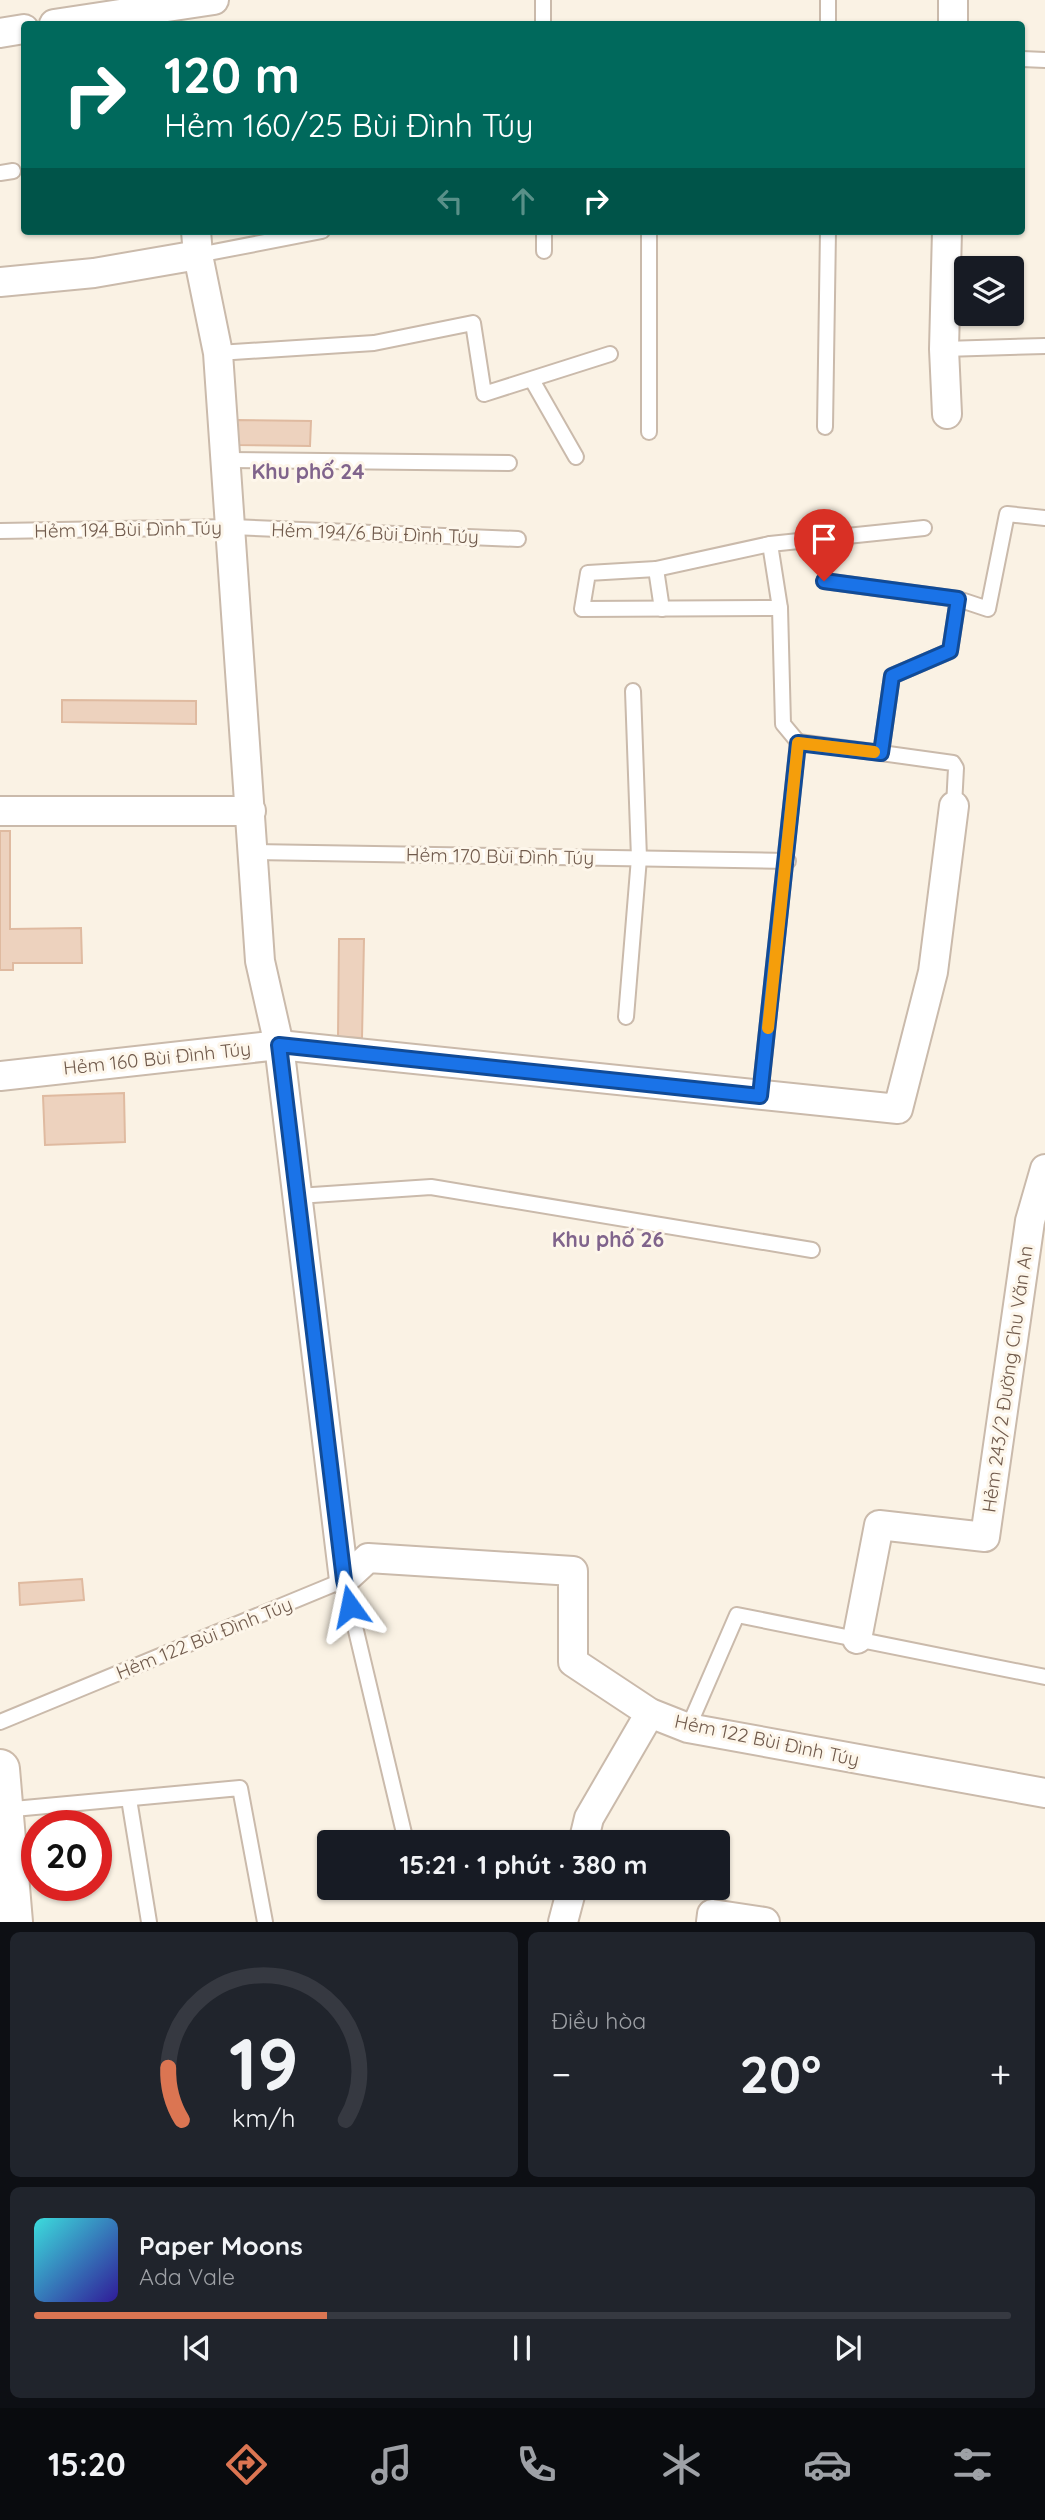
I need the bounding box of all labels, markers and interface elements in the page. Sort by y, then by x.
text: 120 m [164,44,300,105]
icon: right [49,49,140,140]
text: Hẻm 160/25 Bùi Đình Túy [164,105,534,145]
icon: left [431,182,469,220]
icon: ahead [504,182,542,220]
icon: right [577,182,615,220]
map controls [954,256,1024,326]
button: layers [954,256,1024,326]
district label: Khu phố 24 [251,458,365,484]
pin [794,509,854,581]
street label: Hẻm 194 Bùi Đình Túy [34,515,222,543]
street label: Hẻm 194/6 Bùi Đình Túy [271,517,479,549]
icon: arrive [805,520,843,558]
street label: Hẻm 170 Bùi Đình Túy [406,842,594,870]
street label: Hẻm 160 Bùi Đình Túy [62,1036,252,1080]
district label: Khu phố 26 [552,1226,664,1252]
street label: Hẻm 243/2 Đường Chu Văn An [976,1244,1038,1514]
position arrow [313,1569,387,1643]
street label: Hẻm 122 Bùi Đình Túy [112,1592,296,1684]
street label: Hẻm 122 Bùi Đình Túy [672,1709,862,1771]
speed limit sign: 20 [21,1810,112,1901]
text: 15:21 · 1 phút · 380 m [399,1848,648,1881]
text: Điều hòa [552,2006,646,2035]
text: 19 [229,2018,299,2109]
text: 20° [739,2041,821,2106]
text: − [552,2050,571,2098]
text: + [990,2050,1011,2098]
text: km/h [232,2102,295,2133]
text: Paper Moons [139,2229,303,2262]
text: Ada Vale [139,2262,235,2291]
icon: previous [178,2329,216,2367]
icon: pause [503,2329,541,2367]
icon: next [829,2329,867,2367]
icon: directions [222,2440,271,2489]
icon: music [367,2440,416,2489]
icon: phone [512,2440,561,2489]
icon: climate [657,2440,706,2489]
icon: car [803,2440,852,2489]
icon: filters [948,2440,997,2489]
text: 15:20 [48,2444,126,2484]

